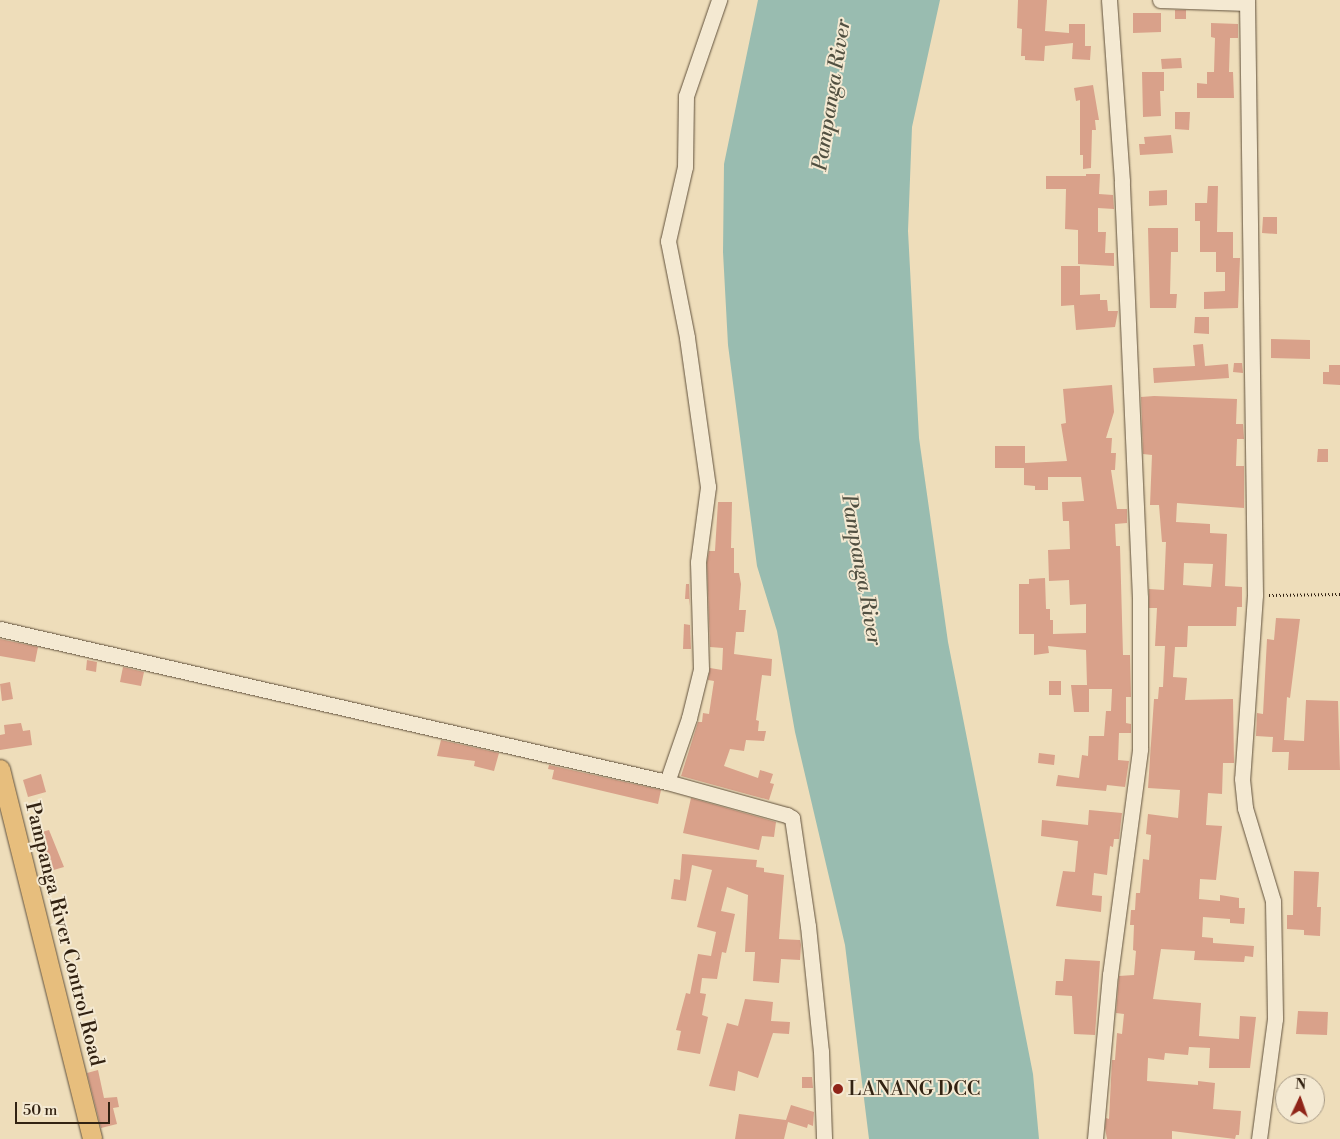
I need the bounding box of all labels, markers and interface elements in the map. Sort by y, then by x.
water label: Pampanga River [808,18,856,172]
water label: Pampanga River [835,493,887,647]
street label: Pampanga River Control Road [20,799,108,1069]
north arrow [1275,1074,1325,1124]
text: N [1295,1076,1307,1094]
place label: LANANG DCC [848,1077,981,1101]
marker: LANANG DCC [832,1083,844,1095]
scale bar [18,1092,112,1124]
text: 50 m [23,1101,57,1120]

